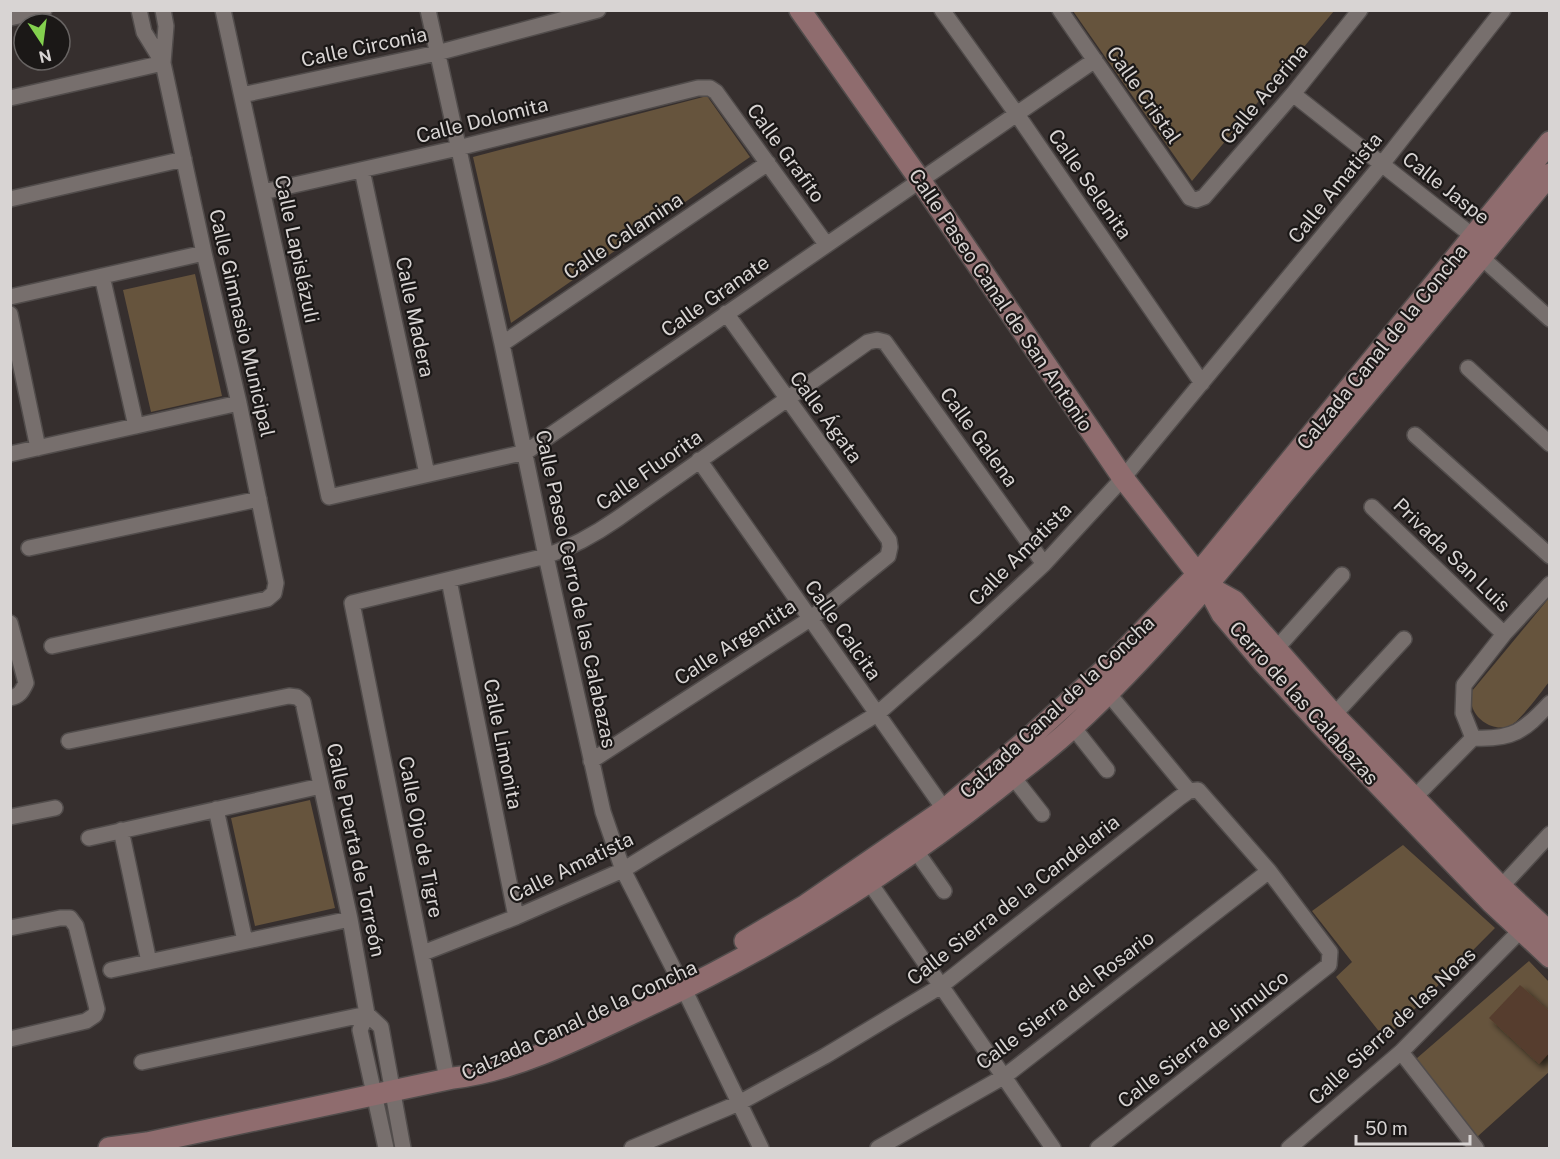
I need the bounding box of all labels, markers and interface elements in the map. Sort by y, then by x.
north arrow [12,12,72,72]
street label: Calle Circonia [299,22,429,72]
street label: Calle Acerina [1215,39,1313,149]
street label: Calle Cristal [1102,42,1186,148]
text: N [37,45,53,67]
street label: Calle Dolomita [414,92,550,148]
street label: Calle Grafito [742,99,830,207]
street label: Calle Selenita [1043,124,1137,244]
street label: Calle Amatista [1283,128,1387,248]
street label: Calle Jaspe [1398,146,1494,230]
street label: Calle Paseo Canal de San Antonio [904,164,1098,436]
street label: Calle Lapislázuli [270,173,324,325]
street label: Calle Calamina [559,187,687,285]
street label: Calle Gimnasio Municipal [204,207,280,439]
street label: Calzada Canal de la Concha [1292,240,1472,454]
street label: Calle Granate [656,250,774,342]
street label: Calle Madera [391,255,439,379]
street label: Calle Ágata [785,366,868,468]
street label: Calle Galena [935,383,1023,491]
street label: Calle Fluorita [591,425,707,515]
street label: Calle Paseo Cerro de las Calabazas [531,428,621,750]
street label: Privada San Luis [1388,493,1516,617]
street label: Calle Amatista [964,498,1076,610]
street label: Calle Calcita [800,575,886,685]
street label: Calle Argentita [670,594,800,690]
street label: Calzada Canal de la Concha [955,611,1159,803]
street label: Cerro de las Calabazas [1224,616,1384,790]
street label: Calle Limonita [479,677,527,811]
street label: Calle Puerta de Torreón [322,741,390,959]
street label: Calle Ojo de Tigre [394,754,448,920]
street label: Calle Sierra de la Candelaria [902,810,1124,990]
street label: Calle Amatista [505,827,637,907]
street label: Calle Sierra del Rosario [971,925,1159,1075]
street label: Calle Sierra de las Noas [1303,942,1481,1110]
street label: Calzada Canal de la Concha [457,955,701,1085]
street label: Calle Sierra de Jimulco [1113,965,1293,1113]
scale bar [1356,1108,1470,1146]
text: 50 m [1365,1118,1408,1139]

